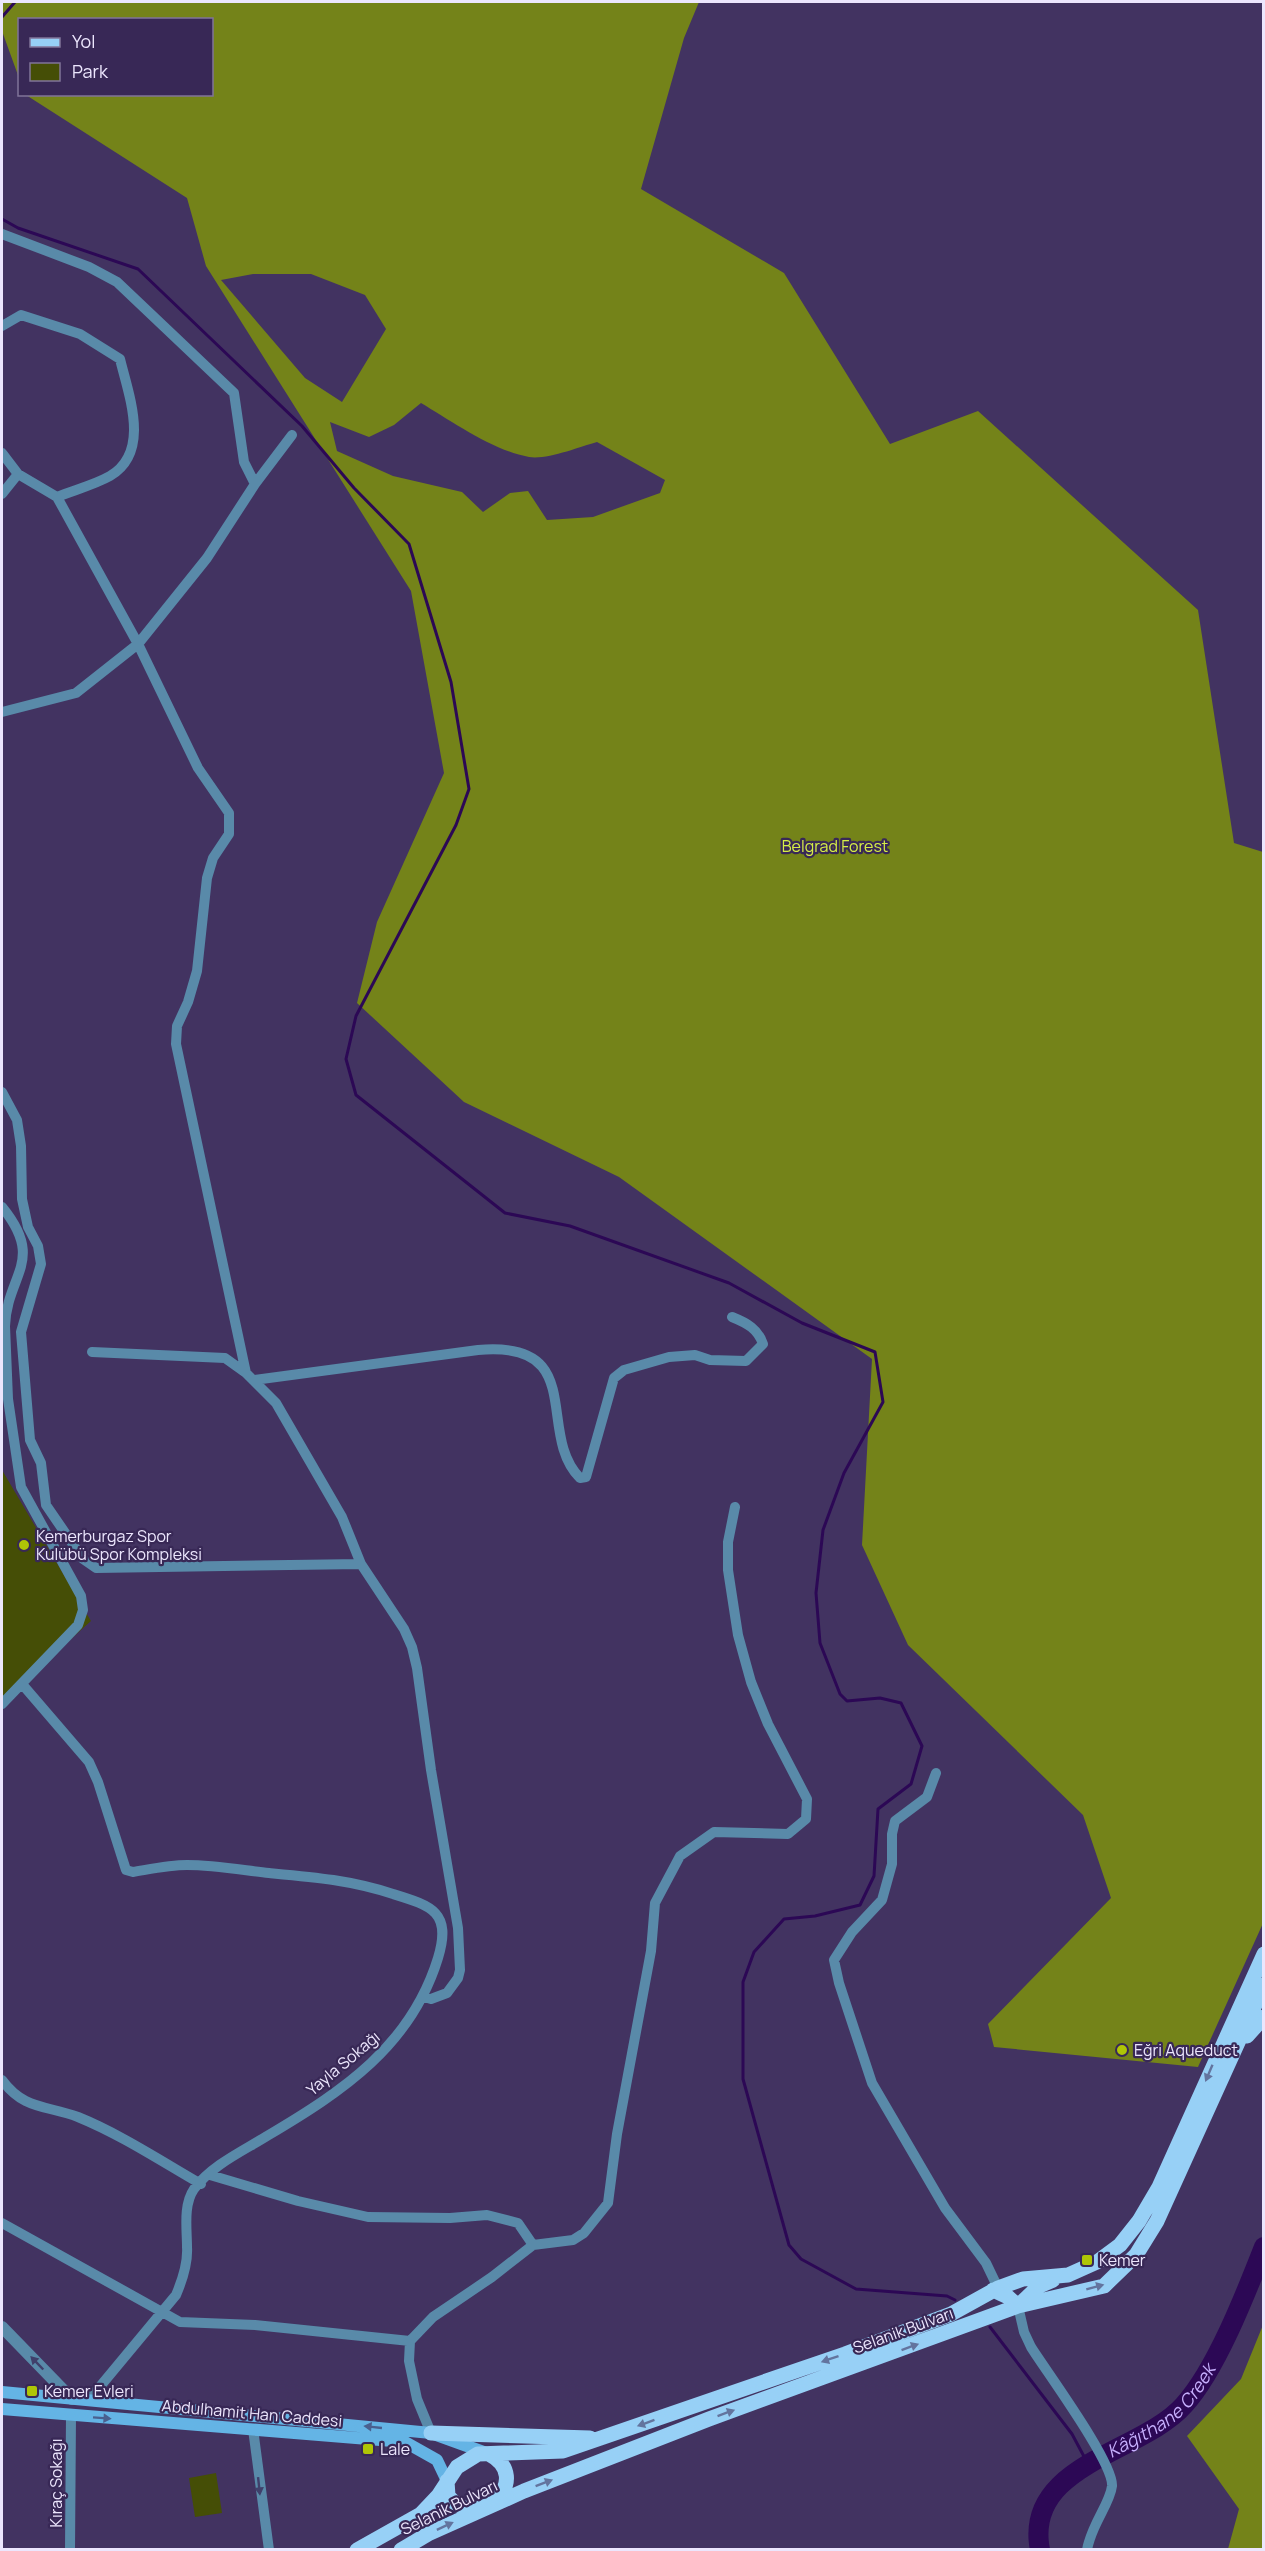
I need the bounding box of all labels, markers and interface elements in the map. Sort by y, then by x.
legend [18,18,213,96]
text: Yol [72,29,95,53]
text: Park [72,59,109,83]
park label: Belgrad Forest [782,835,888,857]
place label: Kemerburgaz Spor Kulübü Spor Kompleksi [36,1525,202,1565]
marker: Kemerburgaz Spor Kulübü Spor Kompleksi [17,1538,31,1552]
street label: Yayla Sokağı [302,2026,384,2100]
place label: Eğri Aqueduct [1134,2039,1238,2061]
marker: Eğri Aqueduct [1115,2043,1129,2057]
one-way arrow [1204,2064,1213,2082]
place label: Kemer [1099,2249,1146,2271]
marker: Kemer [1080,2253,1094,2267]
one-way arrow [1086,2282,1104,2292]
street label: Selanik Bulvarı [850,2302,956,2358]
one-way arrow [901,2341,919,2351]
one-way arrow [821,2355,839,2365]
one-way arrow [30,2357,44,2371]
water label: Kâğıthane Creek [1102,2357,1222,2463]
place label: Kemer Evleri [44,2380,134,2402]
marker: Kemer Evleri [25,2384,39,2398]
street label: Abdulhamit Han Caddesi [161,2394,343,2432]
one-way arrow [718,2408,736,2418]
one-way arrow [92,2413,111,2423]
one-way arrow [637,2419,655,2429]
one-way arrow [363,2422,382,2432]
place label: Lale [380,2438,410,2460]
street label: Kıraç Sokağı [45,2439,67,2527]
marker: Lale [361,2442,375,2456]
street label: Selanik Bulvarı [397,2474,501,2540]
one-way arrow [254,2477,264,2496]
one-way arrow [536,2478,554,2488]
one-way arrow [437,2522,454,2531]

